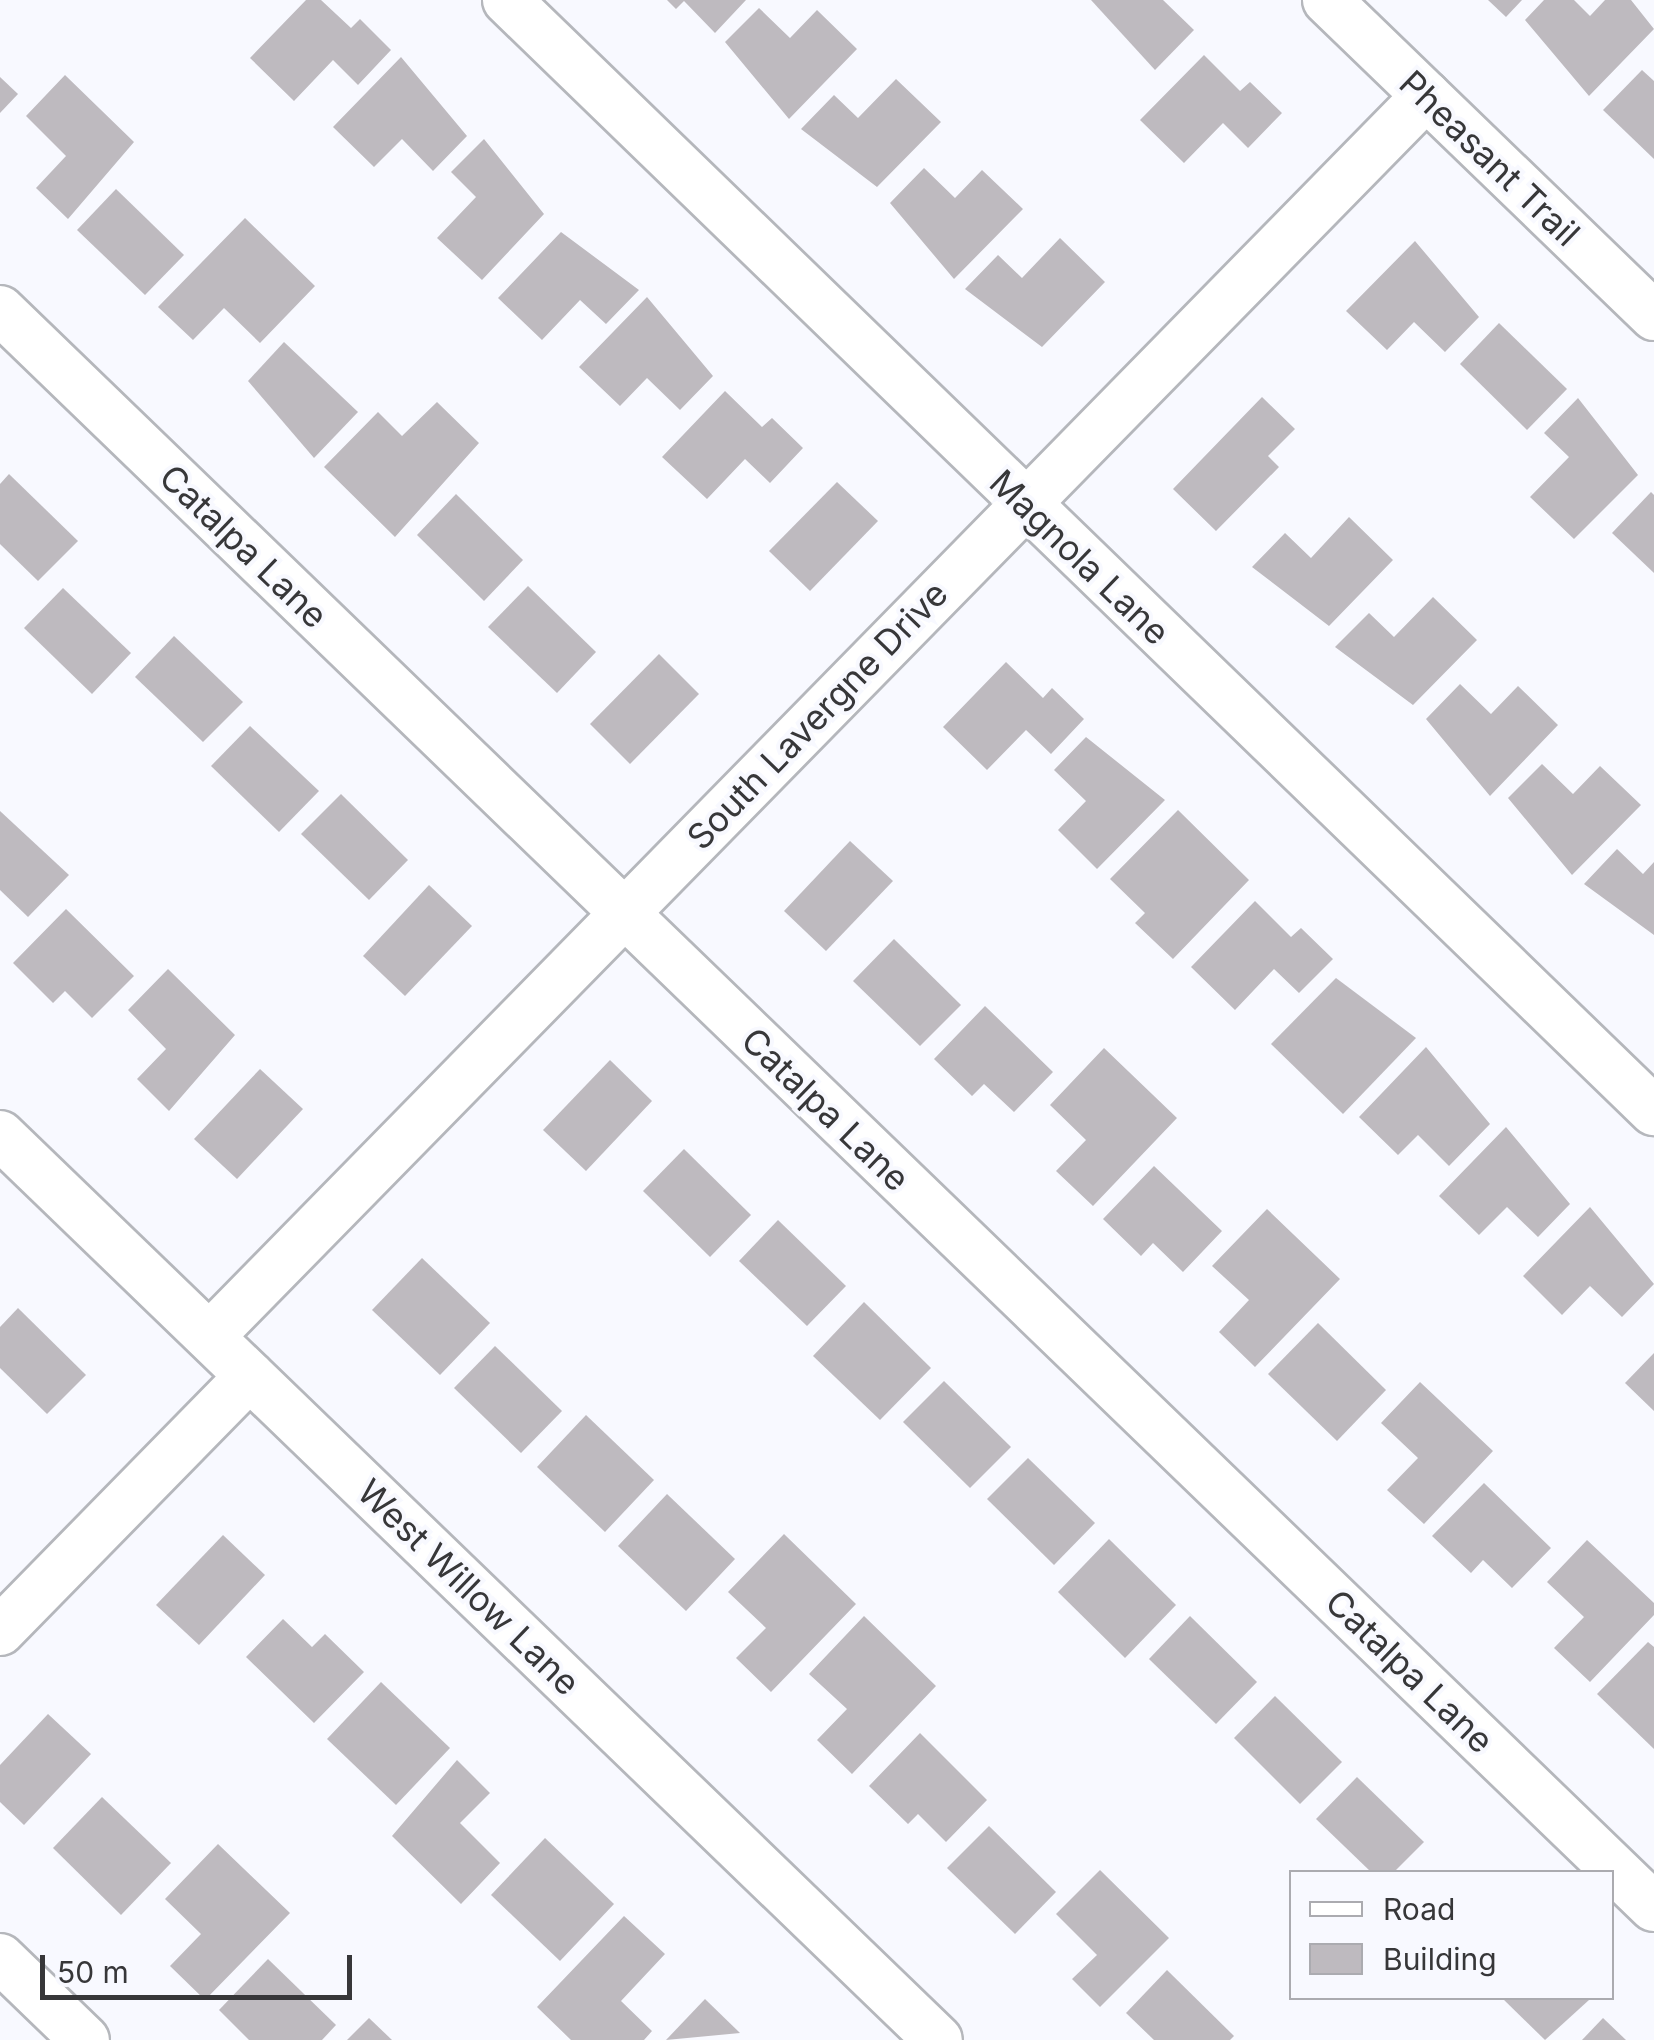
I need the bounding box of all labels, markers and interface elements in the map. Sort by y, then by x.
street label: Pheasant Trail [1391,62,1589,254]
street label: Catalpa Lane [151,456,337,636]
street label: Magnola Lane [982,461,1178,653]
street label: South Lavergne Drive [678,572,956,858]
street label: Catalpa Lane [733,1019,919,1199]
street label: West Willow Lane [349,1470,589,1704]
street label: Catalpa Lane [1317,1581,1503,1761]
legend [1289,1870,1614,2000]
text: Road [1383,1891,1455,1927]
scale bar [45,1935,358,1997]
text: Building [1383,1941,1497,1977]
text: 50 m [57,1954,129,1990]

